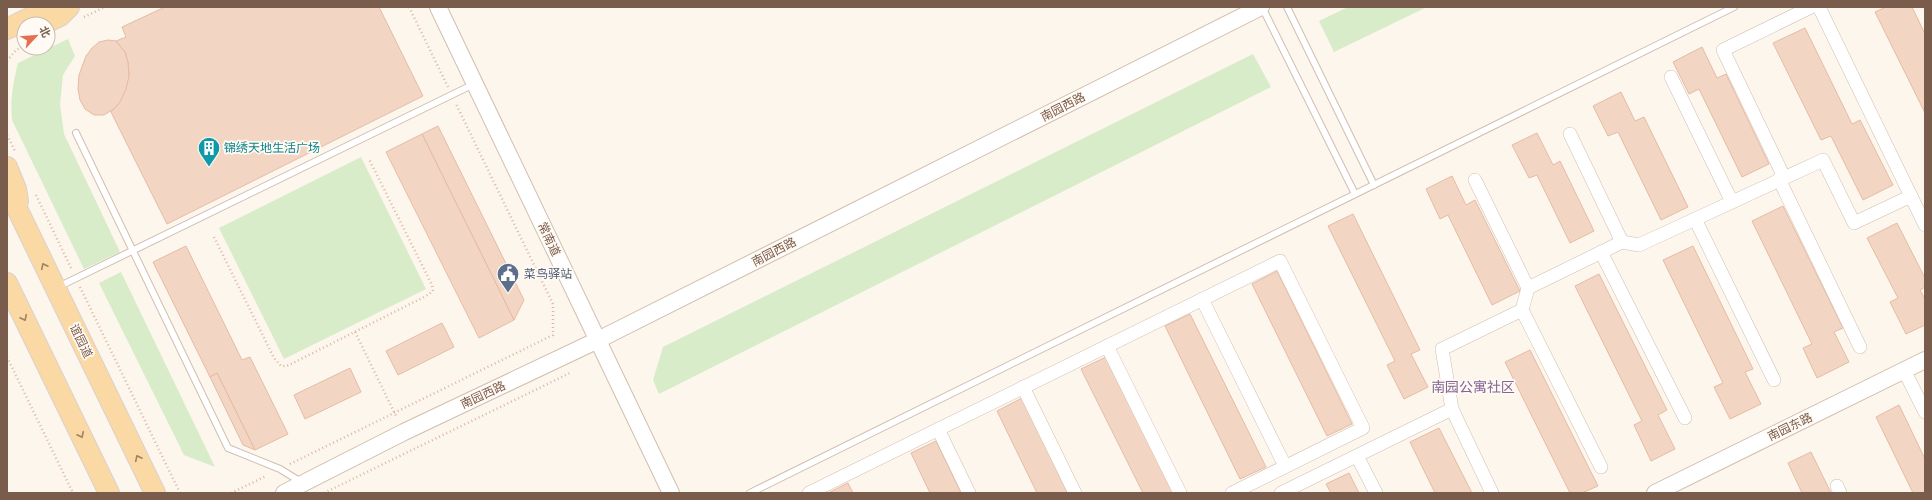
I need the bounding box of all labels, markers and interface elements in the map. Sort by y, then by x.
north arrow [16,16,56,56]
text: 北 [37,24,54,39]
street label: 南园西路 [1038,89,1088,124]
building icon: 锦绣天地生活广场 [196,135,222,168]
place label: 锦绣天地生活广场 [224,140,320,155]
street label: 常南道 [535,219,564,258]
street label: 南园西路 [749,234,799,269]
public building icon: 菜鸟驿站 [495,261,521,294]
one-way arrow [41,262,49,270]
place label: 菜鸟驿站 [524,266,572,281]
one-way arrow [19,314,27,321]
street label: 谊园道 [67,321,96,360]
street label: 南园西路 [458,378,508,411]
district label: 南园公寓社区 [1431,378,1515,395]
street label: 南园东路 [1765,409,1815,444]
one-way arrow [76,431,84,438]
one-way arrow [135,455,143,462]

